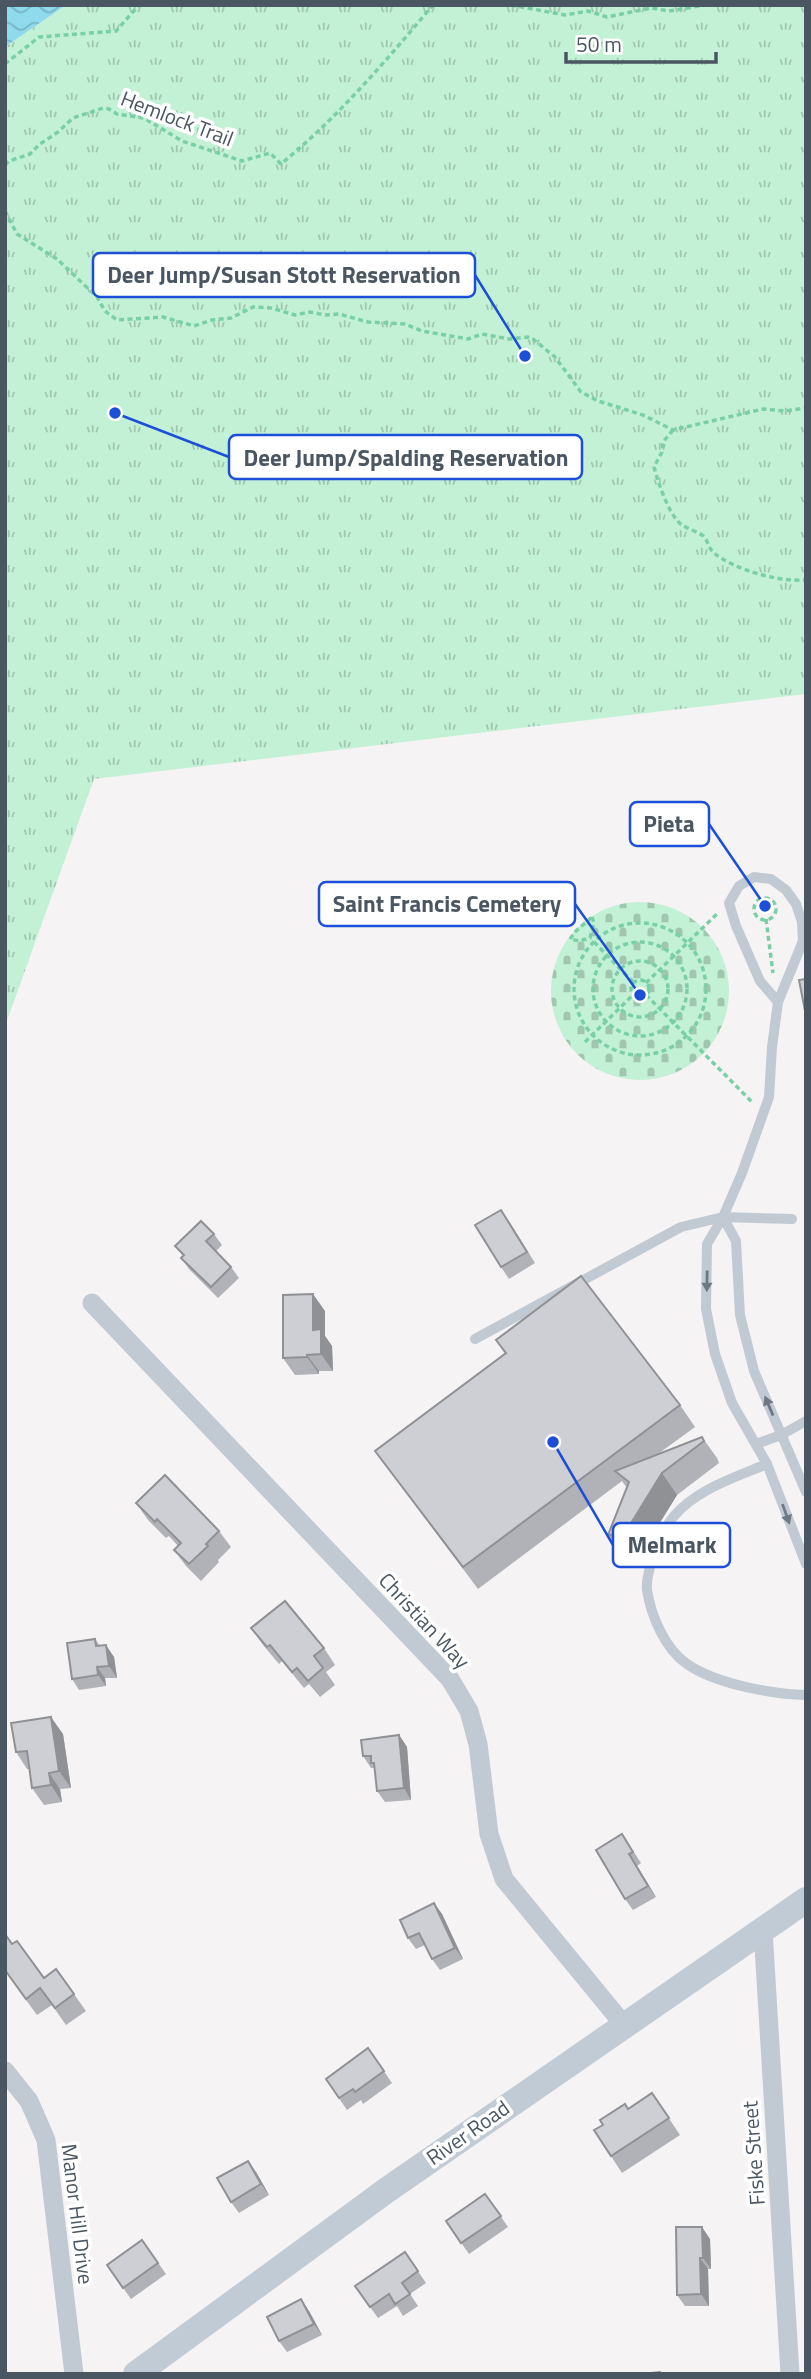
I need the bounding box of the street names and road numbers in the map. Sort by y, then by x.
street label: Hemlock Trail [116,82,238,154]
street label: Christian Way [372,1565,478,1676]
street label: River Road [419,2092,516,2173]
street label: Fiske Street [733,2099,773,2206]
street label: Manor Hill Drive [53,2142,102,2286]

